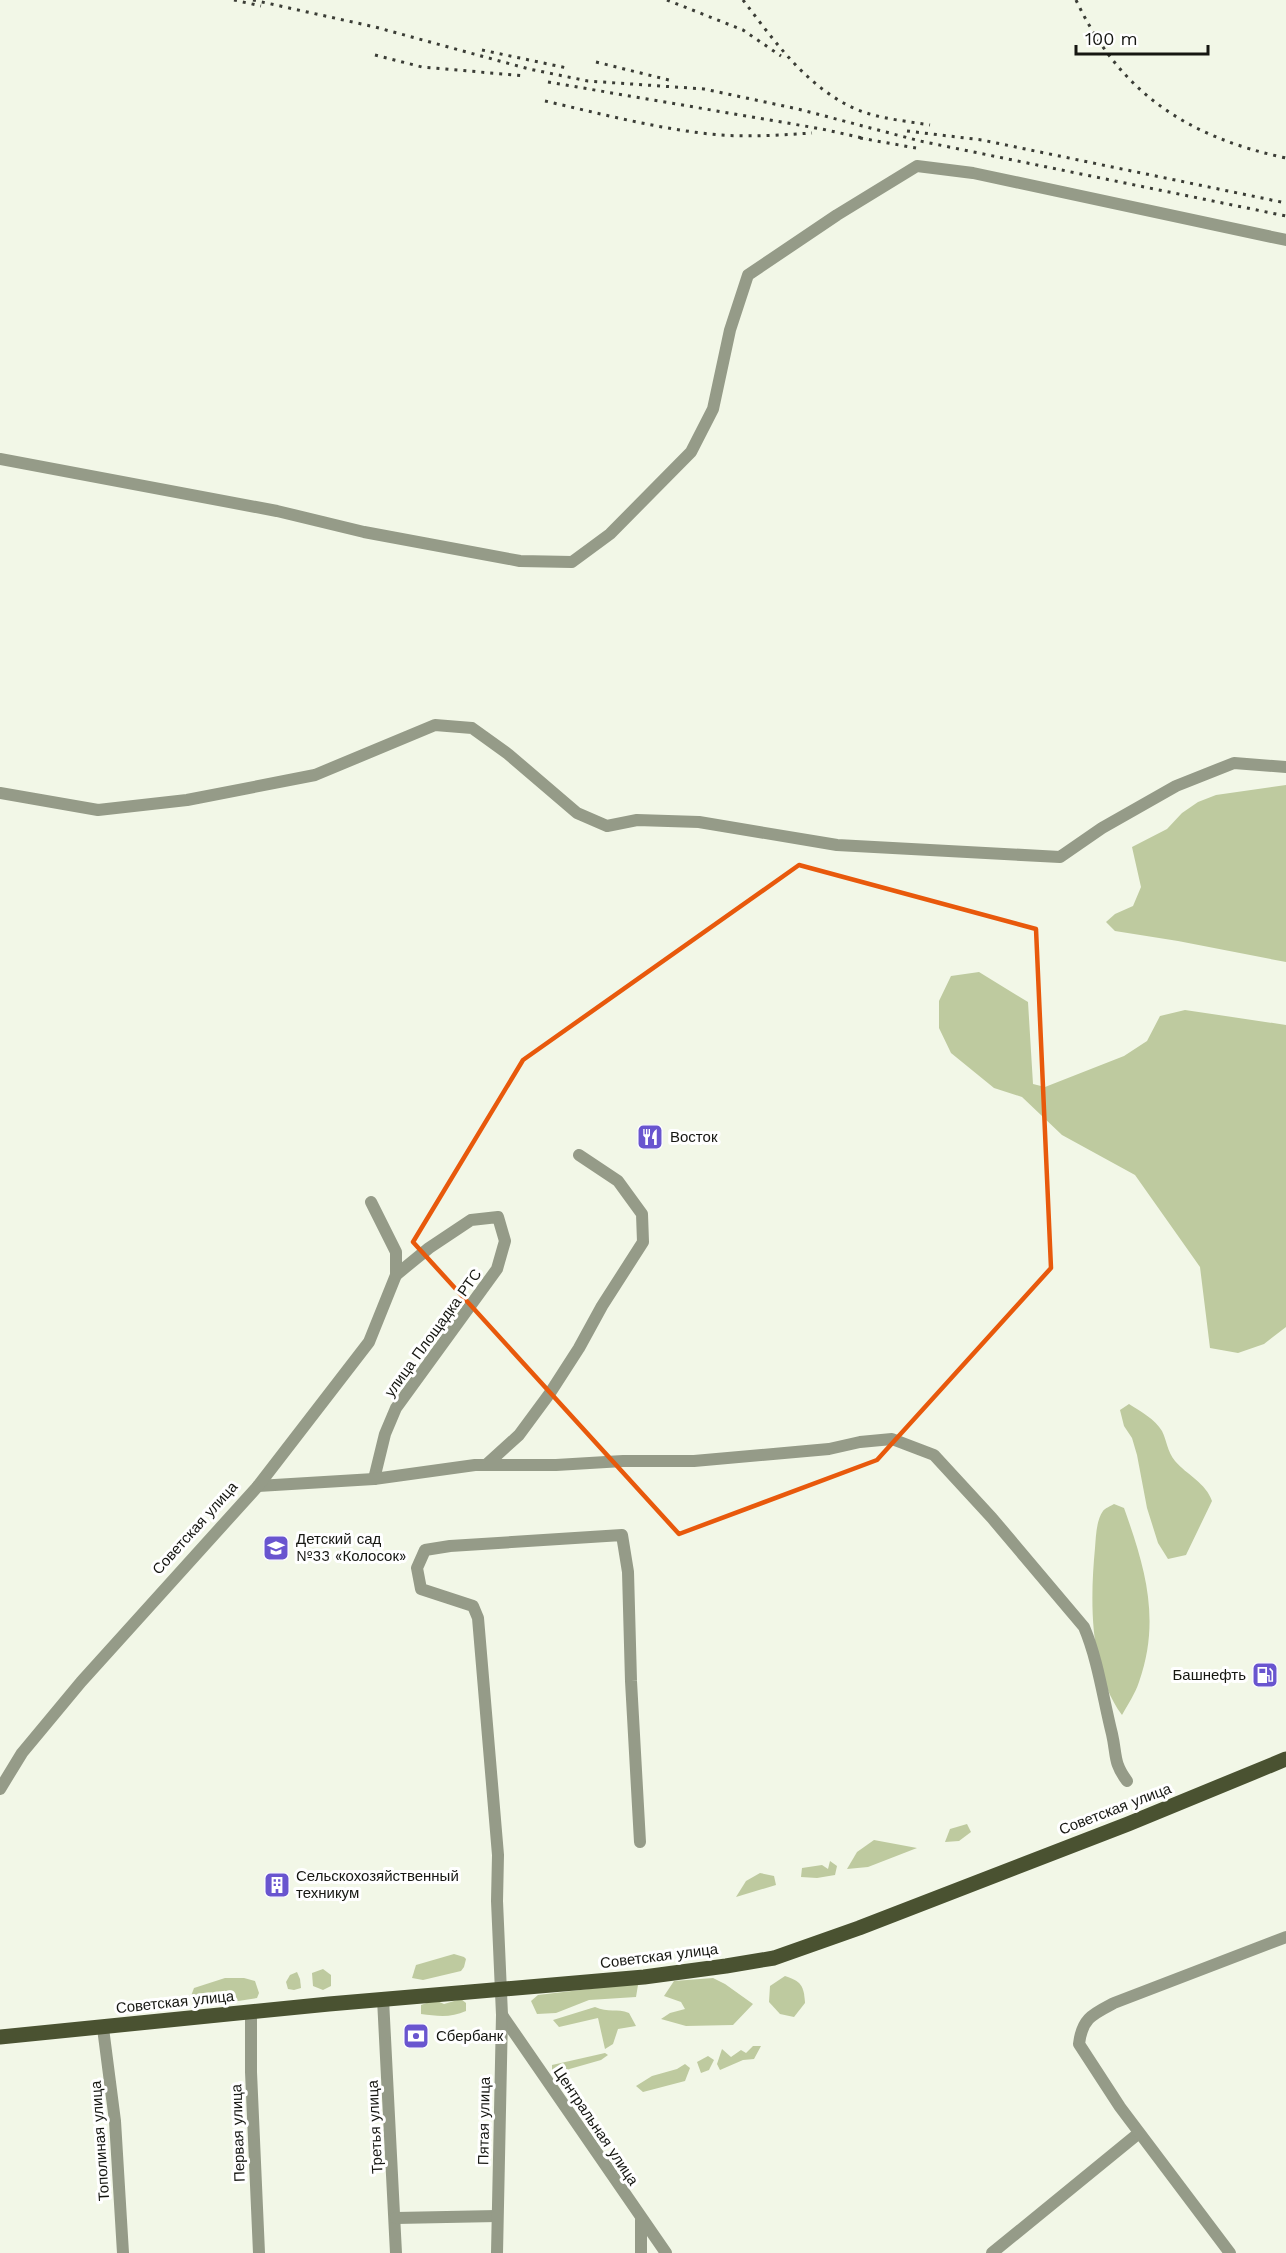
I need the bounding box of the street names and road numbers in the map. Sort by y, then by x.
street label: улица Площадка РТС [381,1265,485,1400]
street label: Советская улица [149,1477,242,1578]
street label: Советская улица [1056,1779,1174,1839]
street label: Советская улица [599,1940,720,1972]
street label: Советская улица [115,1987,236,2017]
street label: Центральная улица [550,2063,643,2189]
street label: Пятая улица [474,2076,494,2165]
street label: Третья улица [364,2079,386,2174]
street label: Тополиная улица [87,2080,113,2202]
street label: Первая улица [227,2083,249,2182]

